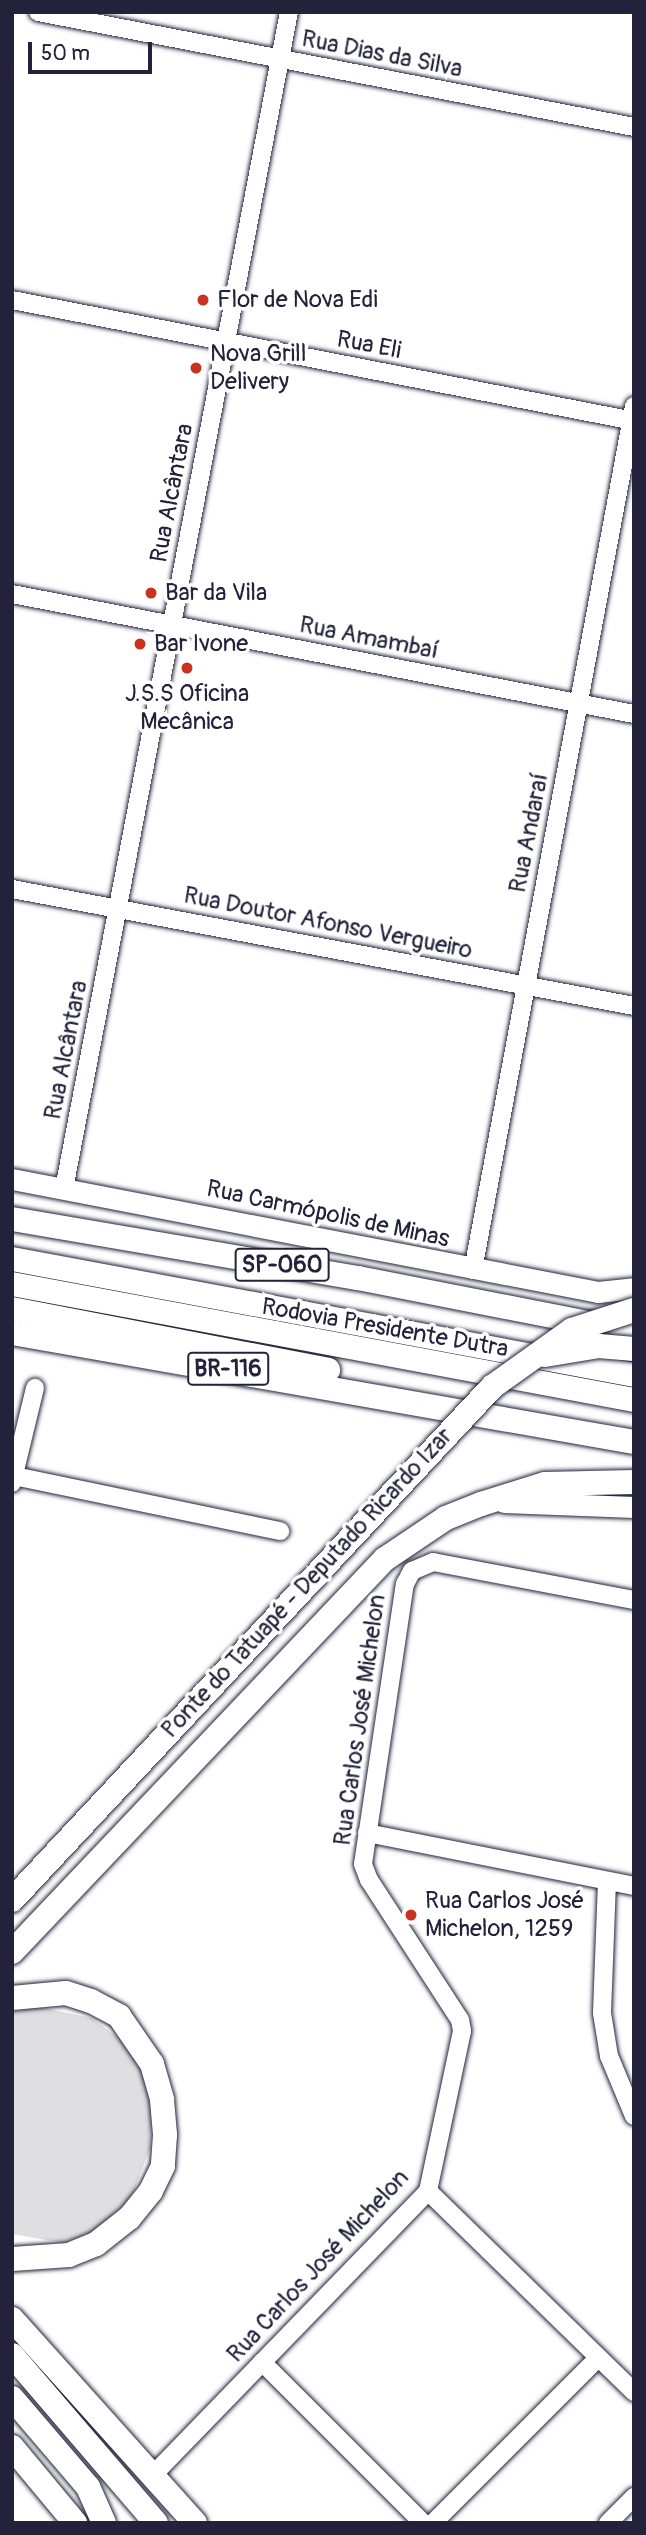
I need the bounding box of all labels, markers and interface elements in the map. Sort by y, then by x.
street label: Rua Dias da Silva [299,24,465,84]
scale bar [32,28,156,72]
text: 50 m [41,40,90,67]
place label: Flor de Nova Edi [217,286,378,314]
marker: Flor de Nova Edi [195,292,211,308]
street label: Rua Eli [334,325,404,365]
place label: Nova Grill Delivery [210,340,306,396]
marker: Nova Grill Delivery [188,360,204,376]
street label: Rua Alcântara [144,421,200,565]
place label: Bar da Vila [165,579,267,607]
marker: Bar da Vila [143,585,159,601]
street label: Rua Amambaí [297,610,441,666]
place label: Bar Ivone [154,630,248,658]
marker: Bar Ivone [132,636,148,652]
marker: J.S.S Oficina Mecânica [179,660,195,676]
place label: J.S.S Oficina Mecânica [125,680,249,736]
street label: Rua Andaraí [503,771,555,895]
street label: Rua Doutor Afonso Vergueiro [181,881,475,965]
street label: Rua Alcântara [38,978,94,1122]
street label: Rua Carmópolis de Minas [204,1174,452,1254]
road number: SP-060 [233,1246,331,1284]
street label: Rodovia Presidente Dutra [260,1292,510,1364]
road number: BR-116 [186,1350,270,1388]
street label: Ponte do Tatuapé - Deputado Ricardo Izar [155,1422,459,1744]
street label: Rua Carlos José Michelon [328,1593,392,1847]
place label: Rua Carlos José Michelon, 1259 [425,1887,584,1943]
marker: Rua Carlos José Michelon, 1259 [403,1907,419,1923]
street label: Rua Carlos José Michelon [221,2164,415,2368]

